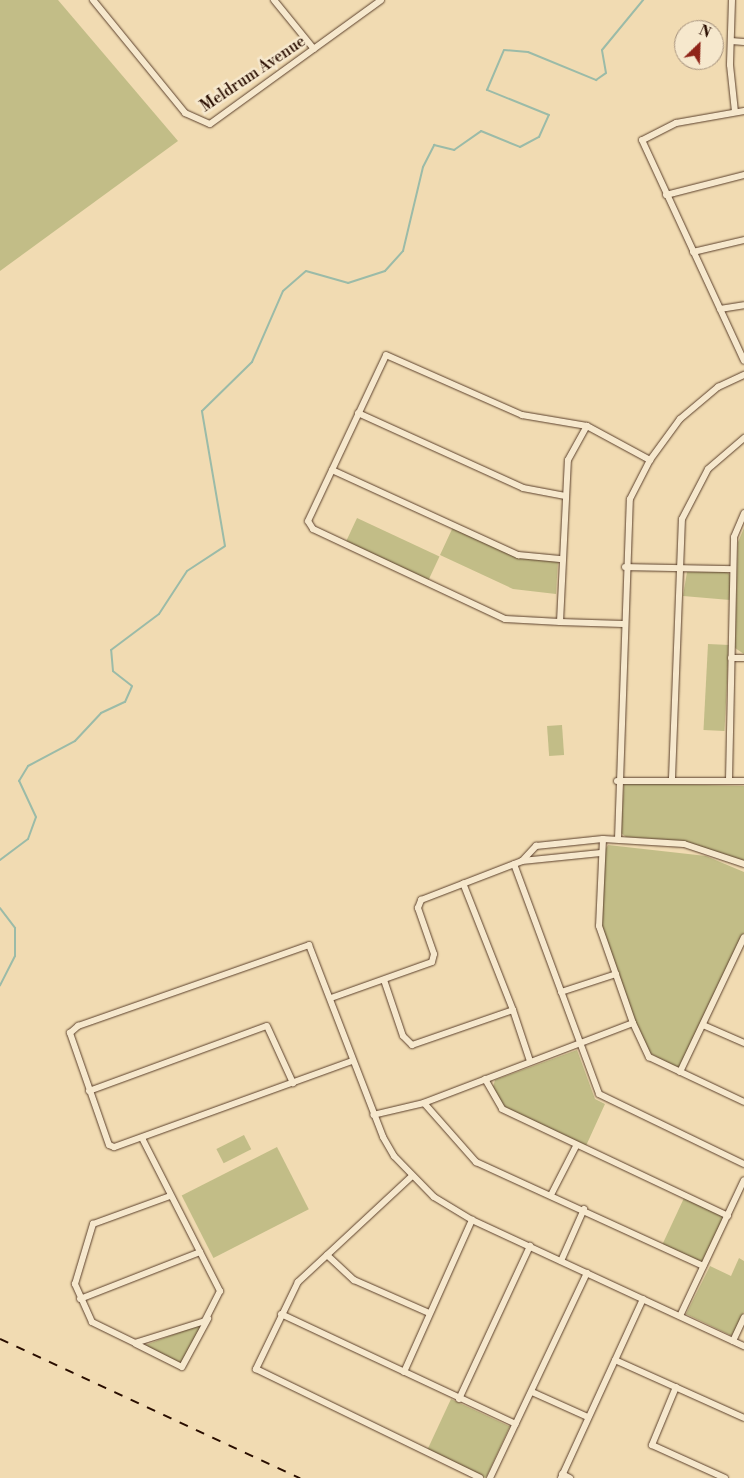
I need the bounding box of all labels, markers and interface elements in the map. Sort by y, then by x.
north arrow [674,20,724,70]
text: N [696,22,713,43]
street label: Meldrum Avenue [197,32,309,116]

